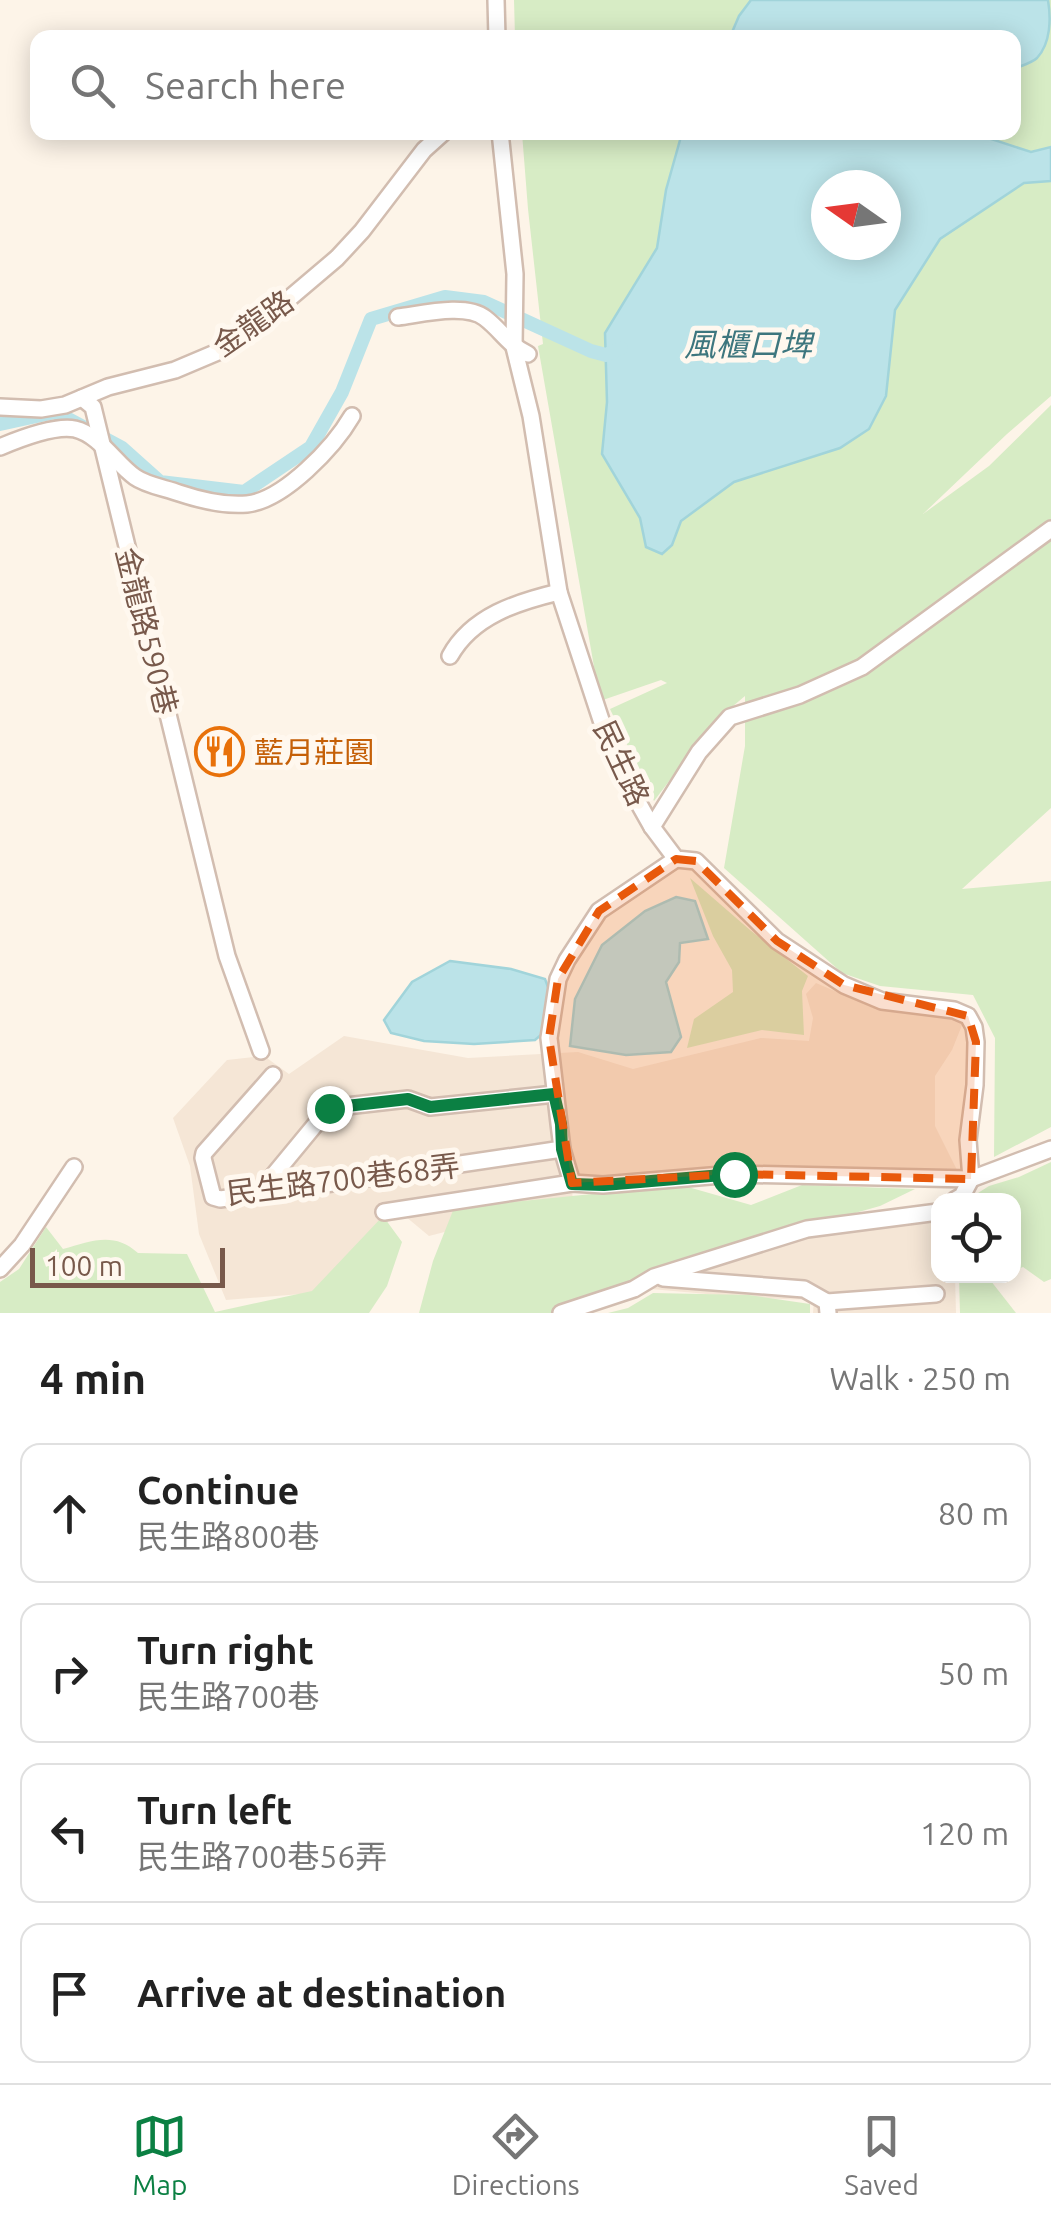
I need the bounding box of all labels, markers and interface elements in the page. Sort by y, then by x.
search box [30,30,1021,140]
icon: search [65,58,120,113]
text: Search here [145,64,346,106]
north arrow [811,170,901,260]
street label: 金龍路 [206,283,300,363]
water label: 風櫃口埤 [684,326,816,362]
street label: 金龍路590巷 [110,544,184,718]
street label: 民生路 [588,715,656,811]
restaurant icon: 藍月莊園 [193,726,245,778]
place label: 藍月莊園 [254,735,374,769]
route end [307,1086,353,1132]
street label: 民生路700巷68弄 [224,1148,462,1210]
route start [712,1152,758,1198]
map controls [931,1193,1021,1283]
button: locate [931,1193,1021,1283]
scale bar [30,1243,225,1288]
text: 100 m [45,1250,123,1281]
text: 4 min [40,1355,146,1402]
text: Walk · 250 m [829,1360,1011,1396]
text: Continue [137,1469,299,1511]
icon: ahead [42,1486,97,1541]
text: 80 m [938,1495,1009,1531]
text: 民生路800巷 [137,1518,319,1554]
text: Turn right [137,1629,314,1671]
icon: right [42,1646,97,1701]
text: 50 m [938,1655,1009,1691]
text: 民生路700巷 [137,1678,319,1714]
text: Turn left [137,1789,292,1831]
icon: left [42,1806,97,1861]
text: 120 m [920,1815,1009,1851]
text: 民生路700巷56弄 [137,1838,387,1874]
icon: arrive [42,1966,97,2021]
text: Arrive at destination [137,1972,506,2014]
tab: Map [132,2109,187,2200]
tab: Directions [452,2109,580,2200]
tab: Saved [844,2109,919,2200]

